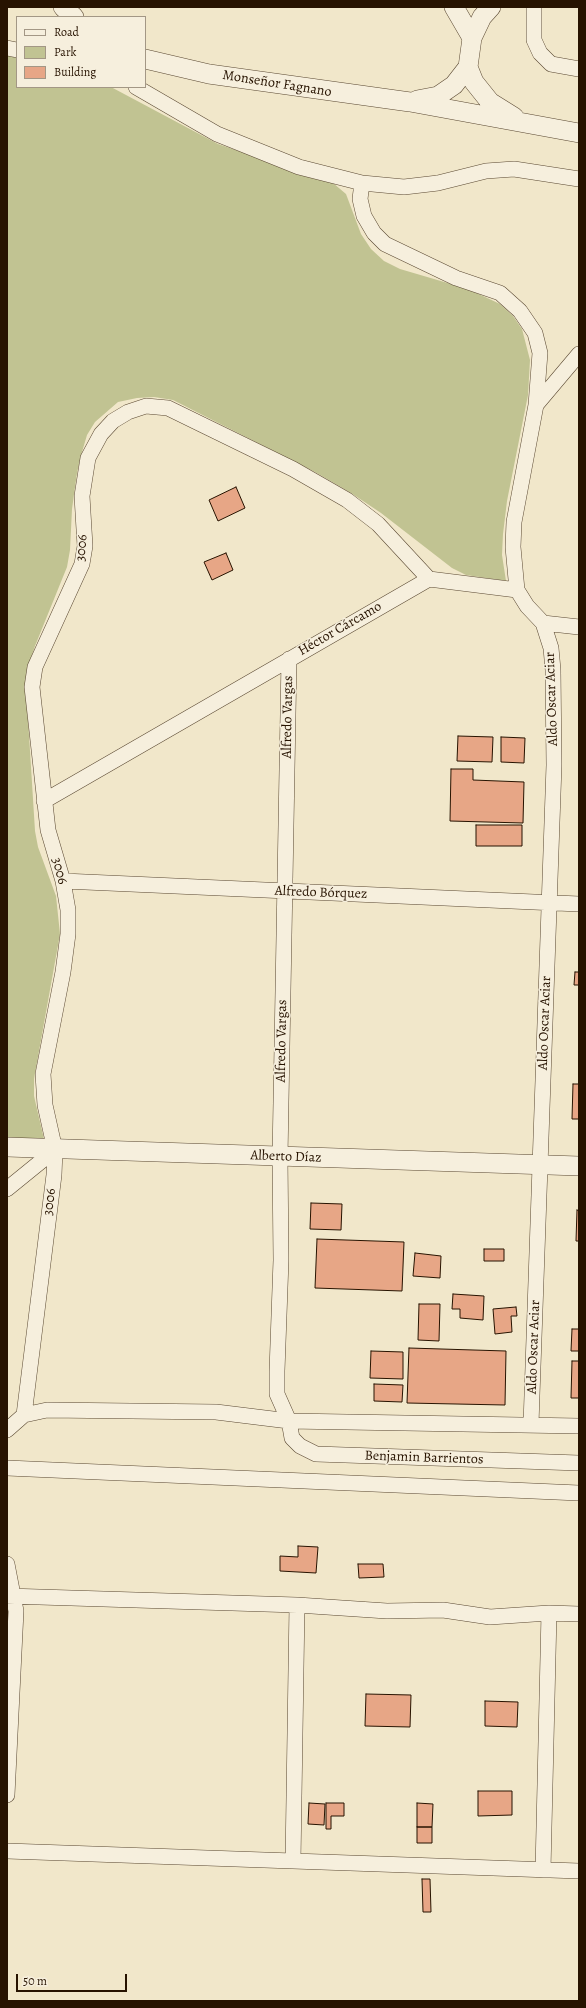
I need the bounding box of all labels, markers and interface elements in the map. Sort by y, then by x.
legend [16,16,146,88]
text: Road [54,24,79,40]
text: Park [54,44,77,60]
text: Building [54,64,96,80]
street label: Monseñor Fagnano [221,67,333,101]
street label: 3006 [72,534,92,562]
street label: Héctor Cárcamo [295,598,385,660]
street label: Aldo Oscar Aciar [542,652,562,746]
street label: Alfredo Vargas [279,675,297,759]
street label: 3006 [47,856,71,886]
street label: Alfredo Bórquez [274,883,368,903]
street label: Aldo Oscar Aciar [535,976,555,1070]
street label: Alfredo Vargas [273,999,291,1083]
street label: Alberto Díaz [250,1147,322,1167]
street label: 3006 [40,1187,60,1217]
street label: Aldo Oscar Aciar [524,1300,544,1394]
street label: Benjamin Barrientos [364,1448,484,1468]
scale bar [18,1966,129,1992]
text: 50 m [23,1973,47,1989]

